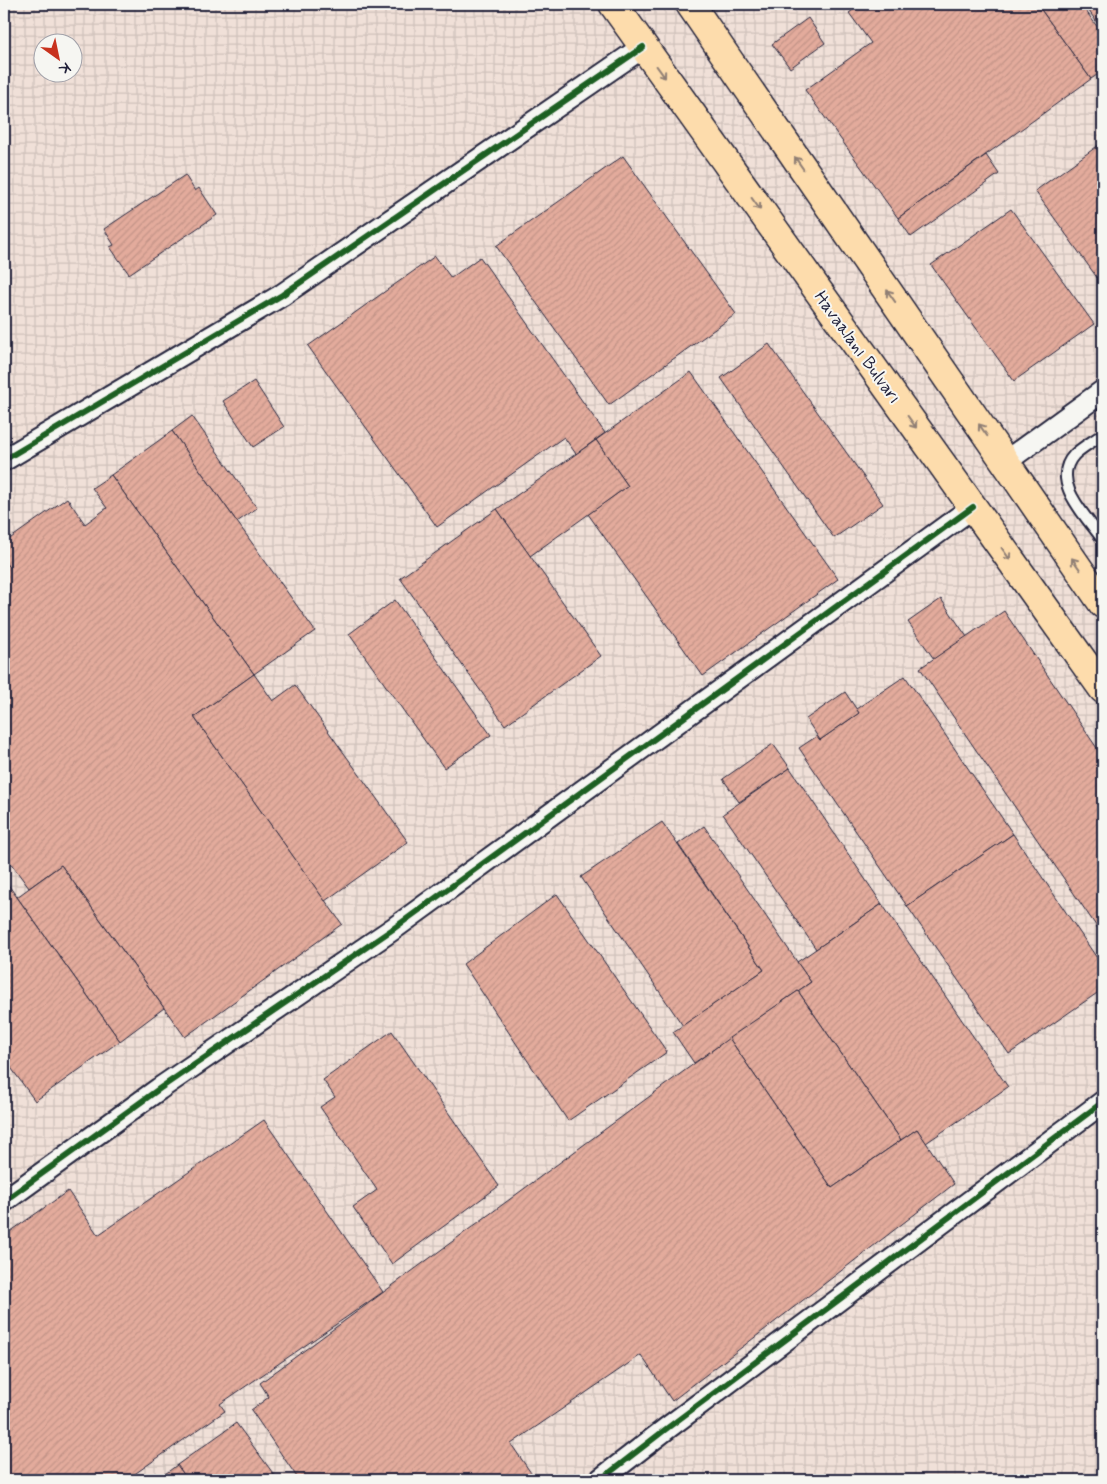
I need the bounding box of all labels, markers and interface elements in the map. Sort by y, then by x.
north arrow [32,32,82,82]
text: K [55,58,74,79]
one-way arrow [656,65,666,79]
one-way arrow [794,156,804,170]
one-way arrow [751,197,761,211]
street label: Havaalanı Bulvarı [808,286,906,409]
one-way arrow [886,290,896,304]
one-way arrow [907,415,917,429]
one-way arrow [978,423,988,437]
one-way arrow [1001,547,1011,561]
one-way arrow [1071,557,1081,571]

